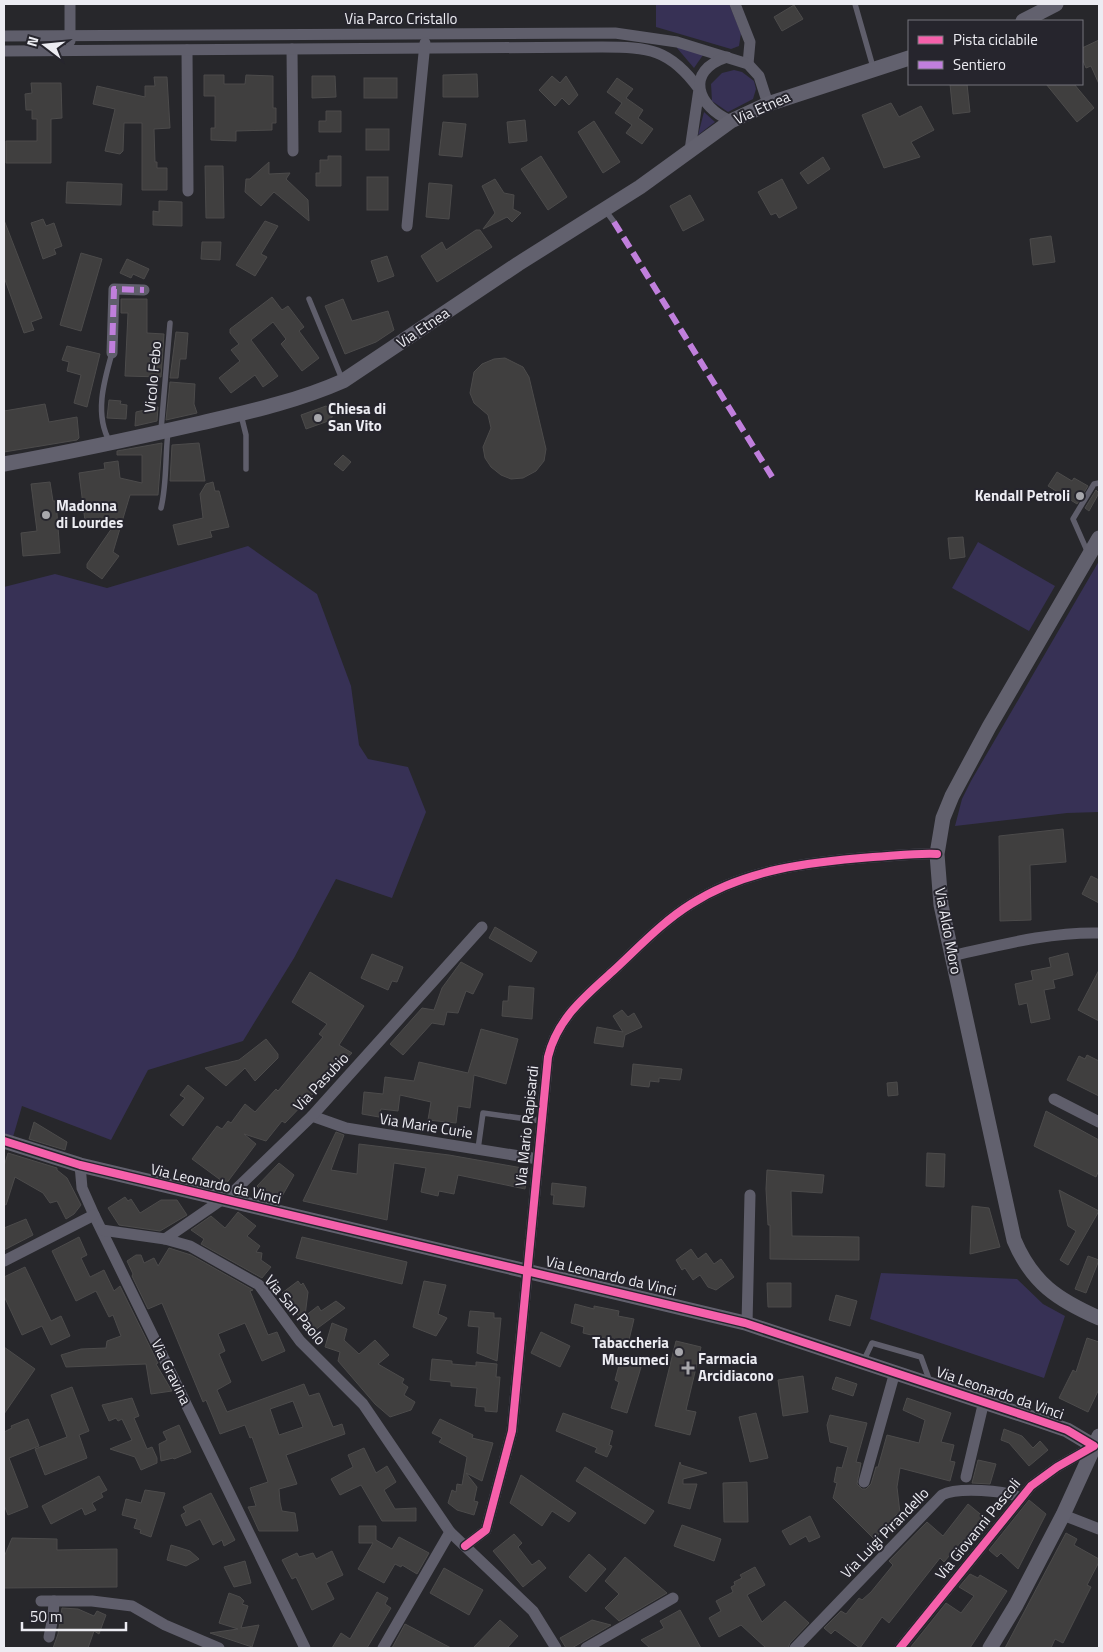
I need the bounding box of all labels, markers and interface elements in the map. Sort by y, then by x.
street label: Via Parco Cristallo [344,7,458,30]
north arrow [20,20,70,70]
legend [908,20,1083,85]
text: Pista ciclabile [953,28,1038,51]
text: N [21,34,43,49]
text: Sentiero [953,53,1006,76]
street label: Via Etnea [730,85,794,130]
street label: Via Etnea [392,301,454,354]
street label: Vicolo Febo [138,340,167,414]
place label: Chiesa di San Vito [328,397,386,437]
marker: Chiesa di San Vito [312,412,324,424]
place label: Kendall Petroli [975,484,1070,507]
marker: Kendall Petroli [1074,490,1086,502]
place label: Madonna di Lourdes [56,494,123,534]
marker: Madonna di Lourdes [40,509,52,521]
street label: Via Aldo Moro [929,886,968,976]
street label: Via Pasubio [287,1047,354,1116]
street label: Via Mario Rapisardi [509,1064,544,1187]
street label: Via Marie Curie [378,1107,474,1144]
street label: Via Leonardo da Vinci [148,1157,284,1210]
street label: Via Leonardo da Vinci [543,1249,679,1302]
street label: Via San Paolo [259,1270,332,1350]
place label: Tabaccheria Musumeci [592,1331,669,1371]
street label: Via Gravina [146,1335,198,1409]
marker: Tabaccheria Musumeci [673,1346,685,1358]
place label: Farmacia Arcidiacono [698,1347,774,1387]
street label: Via Leonardo da Vinci [933,1360,1067,1425]
marker: Farmacia Arcidiacono [682,1362,694,1374]
street label: Via Giovanni Pascoli [929,1473,1026,1584]
street label: Via Luigi Pirandello [835,1482,934,1583]
scale bar [22,1600,126,1632]
text: 50 m [30,1605,63,1628]

